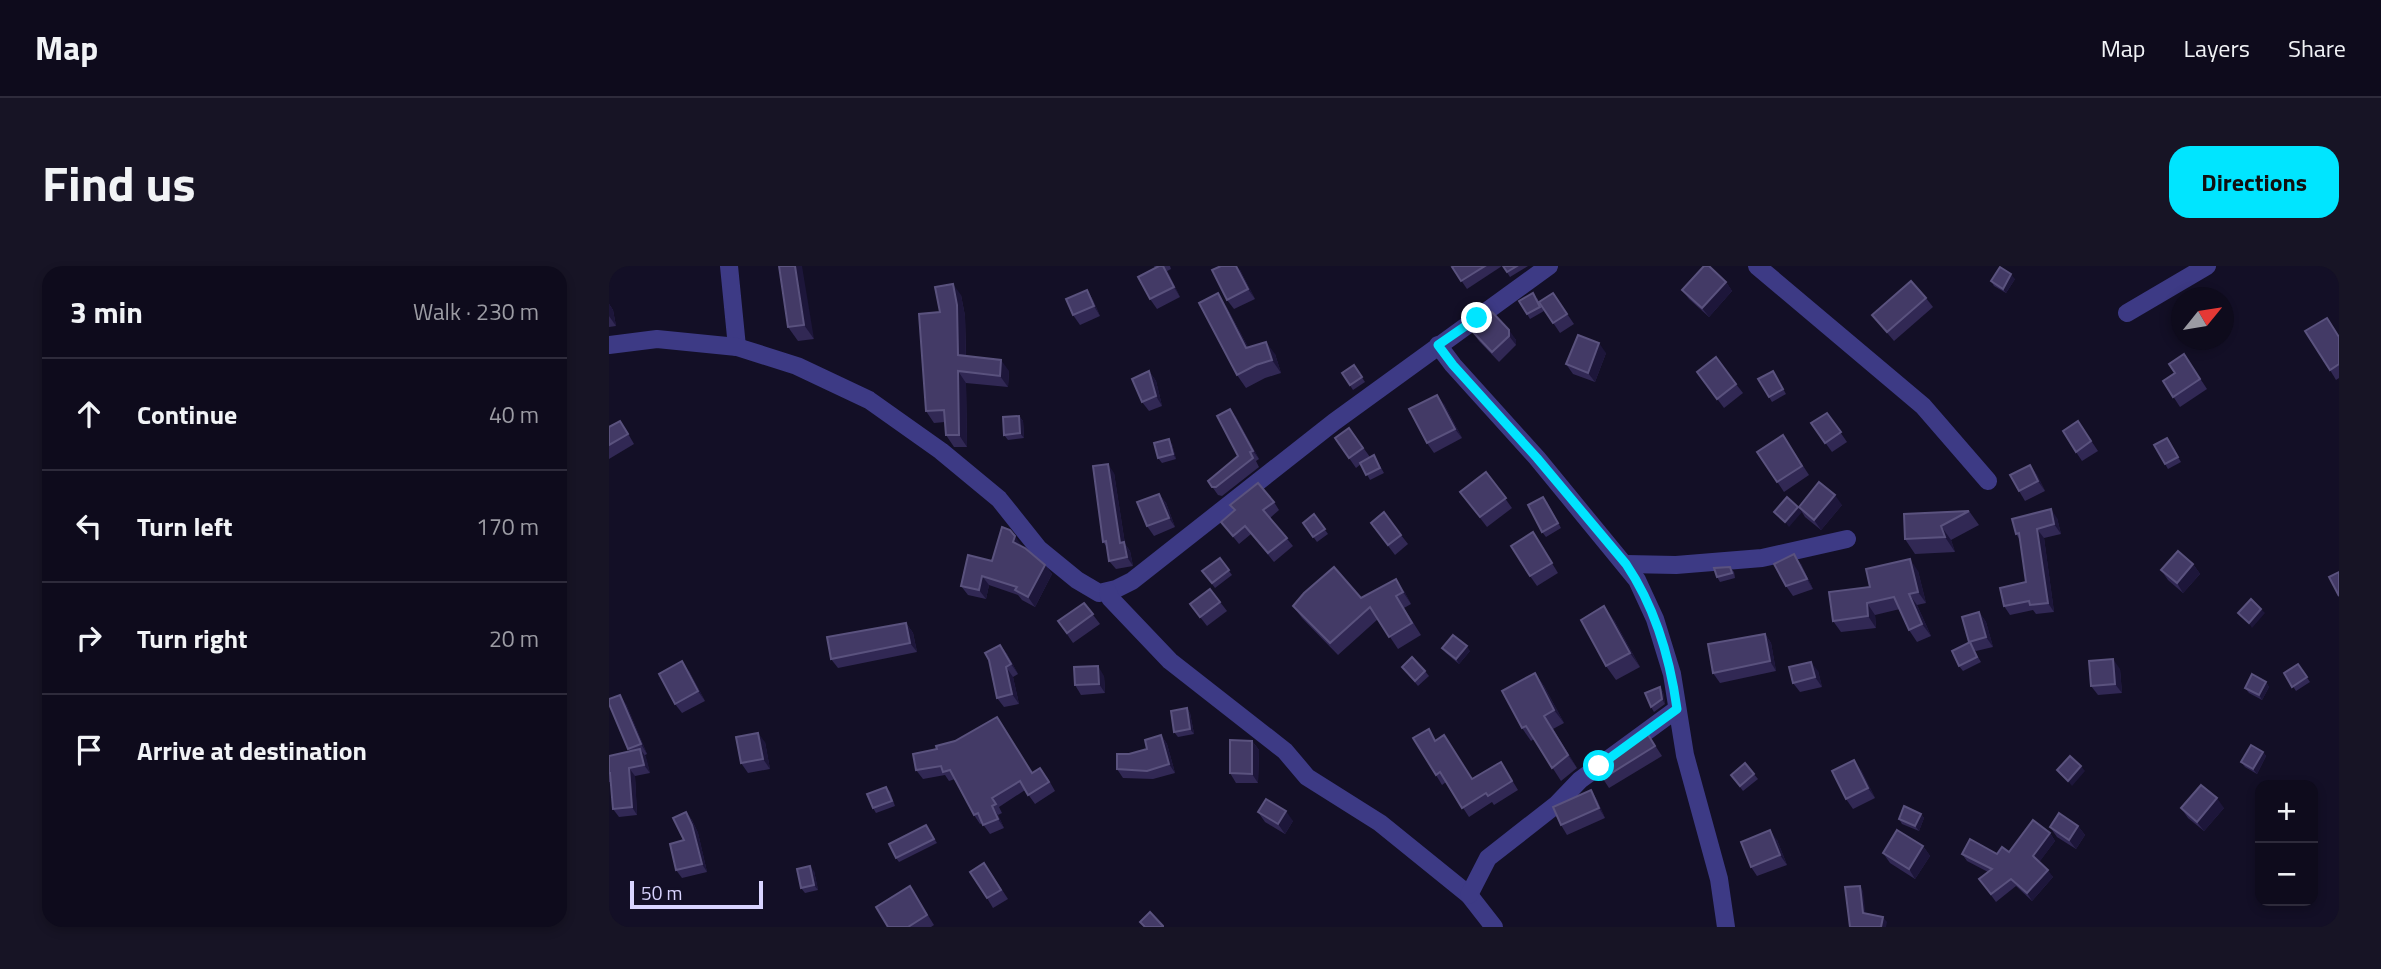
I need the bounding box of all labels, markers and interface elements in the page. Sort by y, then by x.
text: Map [35,23,98,73]
text: Map [2101,30,2146,66]
text: Layers [2184,30,2250,66]
text: Share [2288,30,2346,66]
text: Find us [42,145,196,220]
button: Directions [2169,146,2339,218]
north arrow [2171,287,2234,350]
text: 3 min [70,289,143,335]
text: Walk · 230 m [413,294,539,329]
route end [1461,302,1492,333]
icon: ahead [70,395,108,433]
text: Continue [137,395,237,434]
text: 40 m [489,397,539,432]
icon: left [70,507,108,545]
text: Turn left [137,507,232,546]
text: 170 m [476,509,539,544]
icon: right [70,619,108,657]
text: Turn right [137,619,248,658]
text: 20 m [489,621,539,656]
icon: arrive [70,731,108,769]
text: Arrive at destination [137,731,367,770]
route start [1583,750,1614,781]
map controls [2255,780,2318,906]
button: + [2255,780,2318,843]
button: − [2255,843,2318,906]
scale bar [630,878,763,910]
text: 50 m [641,878,682,907]

